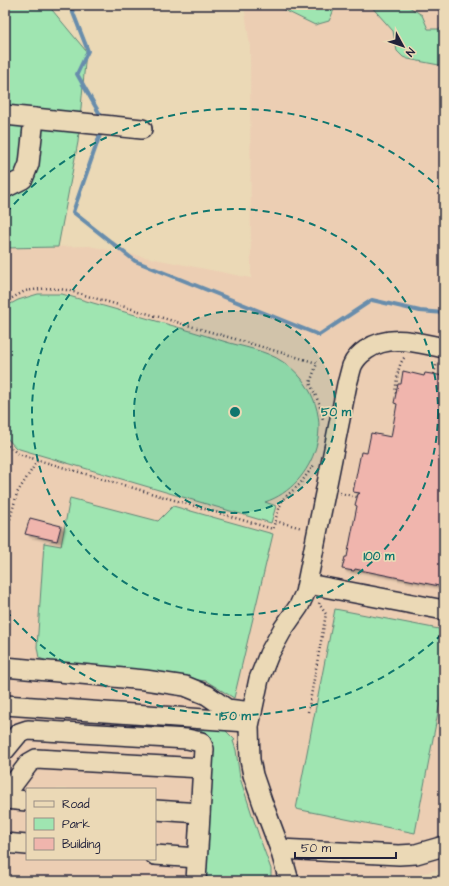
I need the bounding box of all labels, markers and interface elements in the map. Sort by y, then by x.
north arrow [383,26,423,66]
text: N [402,45,418,60]
text: 50 m [321,404,352,421]
centre of rings [228,405,242,419]
text: 100 m [364,548,395,565]
text: 150 m [219,708,252,725]
legend [26,788,156,860]
text: Road [62,796,90,813]
text: Park [62,816,90,833]
scale bar [295,834,396,860]
text: Building [62,836,100,854]
text: 50 m [301,840,332,857]

